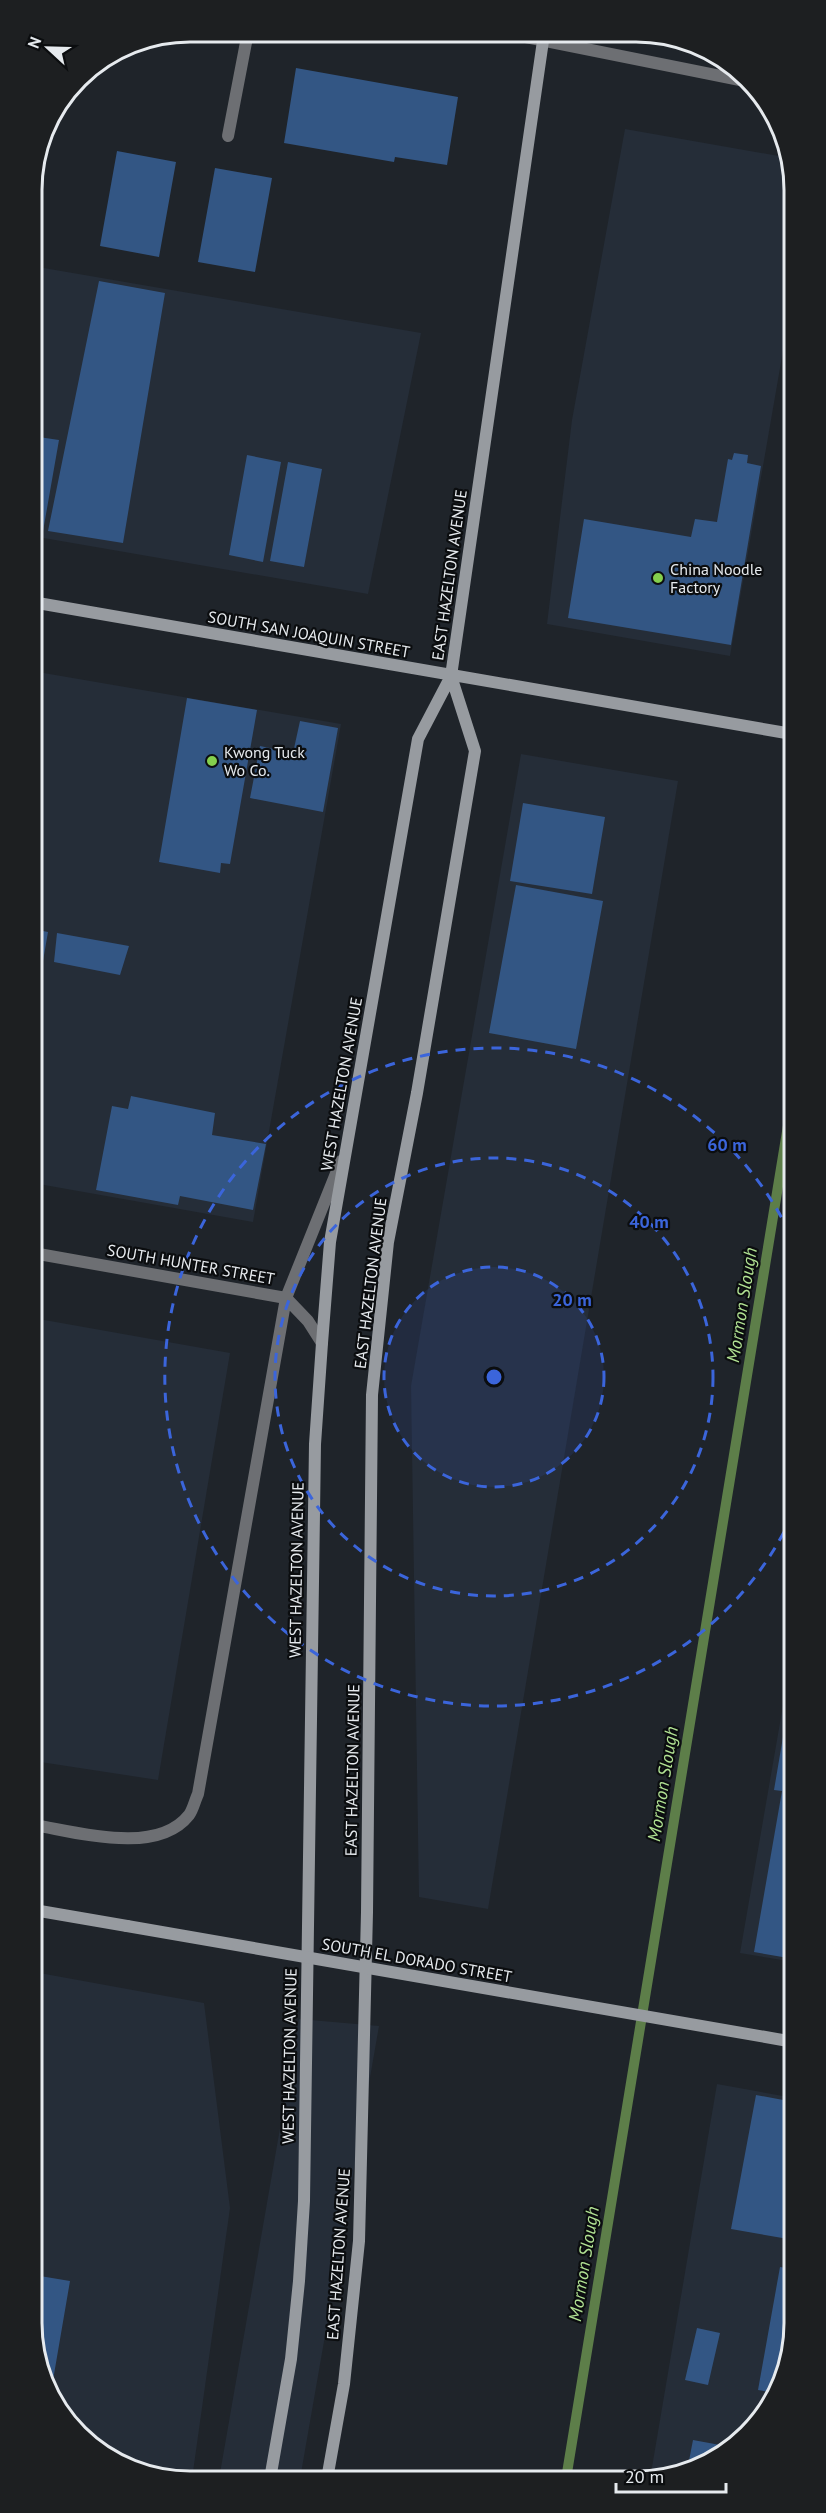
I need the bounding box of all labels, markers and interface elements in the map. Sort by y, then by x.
north arrow [18,18,78,78]
text: N [23,34,45,51]
street label: EAST HAZELTON AVENUE [427,488,471,662]
place label: China Noodle Factory [670,559,762,597]
marker: China Noodle Factory [651,571,665,585]
street label: SOUTH SAN JOAQUIN STREET [206,606,412,662]
place label: Kwong Tuck Wo Co. [224,742,305,780]
marker: Kwong Tuck Wo Co. [205,754,219,768]
street label: WEST HAZELTON AVENUE [316,996,366,1172]
text: 60 m [707,1133,747,1156]
street label: EAST HAZELTON AVENUE [350,1196,390,1370]
text: 40 m [629,1210,669,1233]
street label: SOUTH HUNTER STREET [106,1239,277,1289]
water label: Mormon Slough [721,1246,762,1364]
text: 20 m [552,1288,592,1311]
centre of rings [484,1367,504,1387]
street label: WEST HAZELTON AVENUE [284,1482,308,1658]
street label: EAST HAZELTON AVENUE [340,1684,364,1856]
water label: Mormon Slough [642,1725,683,1843]
street label: SOUTH EL DORADO STREET [320,1933,514,1987]
street label: WEST HAZELTON AVENUE [277,1968,301,2144]
street label: EAST HAZELTON AVENUE [322,2167,354,2341]
water label: Mormon Slough [563,2205,604,2323]
scale bar [616,2456,726,2494]
text: 20 m [625,2465,664,2488]

